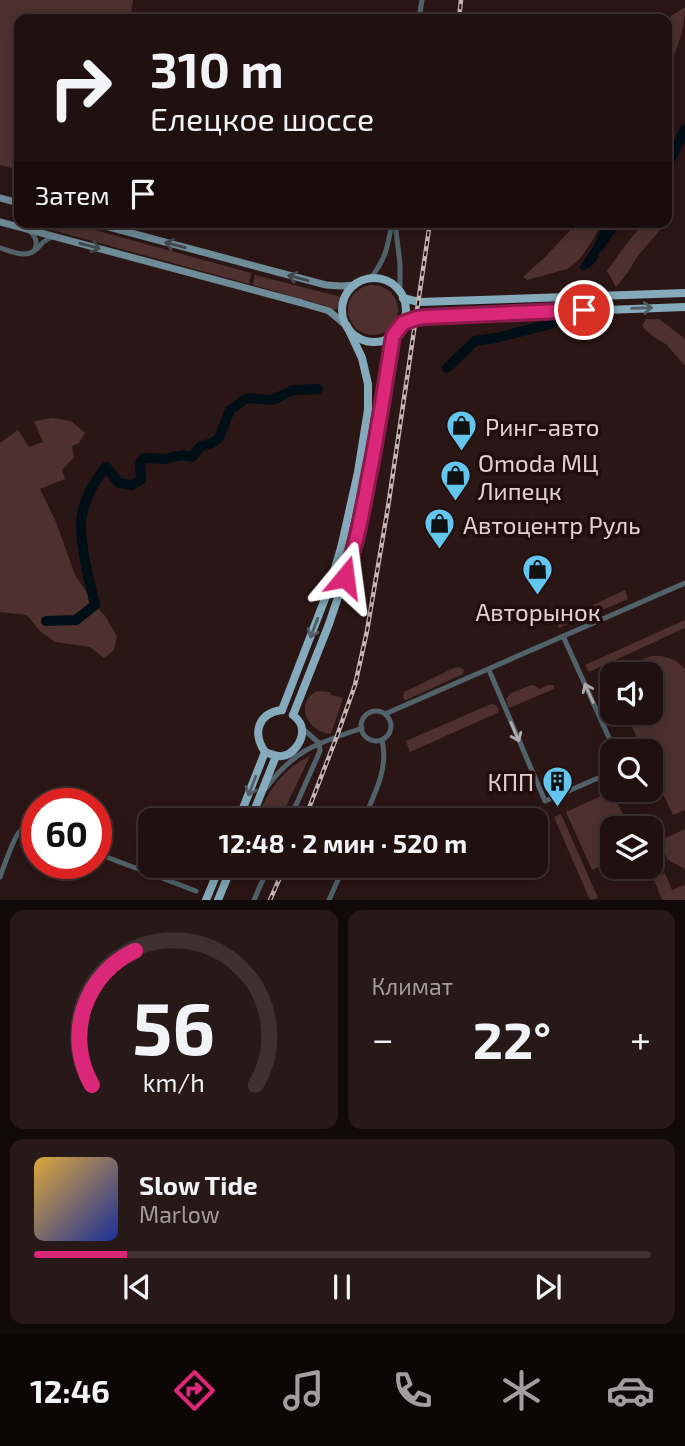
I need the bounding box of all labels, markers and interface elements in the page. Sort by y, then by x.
text: 310 m [150,39,284,98]
icon: right [35,42,126,133]
text: Елецкое шоссе [150,99,374,137]
icon: arrive [124,175,162,213]
text: Затем [35,179,110,210]
one-way arrow [164,238,187,251]
one-way arrow [78,240,100,253]
one-way arrow [287,271,309,284]
pin [554,280,614,340]
icon: arrive [565,291,603,329]
one-way arrow [630,302,653,315]
shop icon: Ринг-авто [445,409,479,453]
place label: Ринг-авто [485,412,600,441]
place label: Omoda МЦ Липецк [478,448,599,505]
shop icon: Omoda МЦ Липецк [438,459,472,503]
shop icon: Автоцентр Руль [423,507,457,551]
place label: Автоцентр Руль [463,510,641,540]
position arrow [308,540,382,614]
shop icon: Авторынок [521,552,555,596]
place label: Авторынок [475,597,601,626]
one-way arrow [307,617,319,639]
map controls [600,662,663,879]
button: sound [600,662,663,725]
one-way arrow [582,683,595,704]
one-way arrow [509,721,522,743]
button: search [600,739,663,802]
building icon: КПП [540,764,574,808]
place label: КПП [487,767,534,796]
one-way arrow [245,775,257,797]
speed limit sign: 60 [21,788,112,879]
button: layers [600,816,663,879]
text: 12:48 · 2 мин · 520 m [219,827,467,858]
text: Климат [372,972,453,1000]
text: 56 [132,983,215,1071]
text: 22° [473,1007,551,1069]
text: − [372,1015,394,1061]
text: + [630,1015,651,1061]
text: km/h [143,1067,205,1097]
text: Slow Tide [139,1169,258,1200]
text: Marlow [139,1200,220,1228]
icon: previous [118,1268,156,1306]
icon: pause [323,1268,361,1306]
icon: next [529,1268,567,1306]
icon: directions [170,1366,219,1415]
icon: music [279,1366,328,1415]
icon: phone [388,1366,437,1415]
icon: climate [497,1366,546,1415]
icon: car [606,1366,655,1415]
text: 12:46 [30,1371,110,1409]

